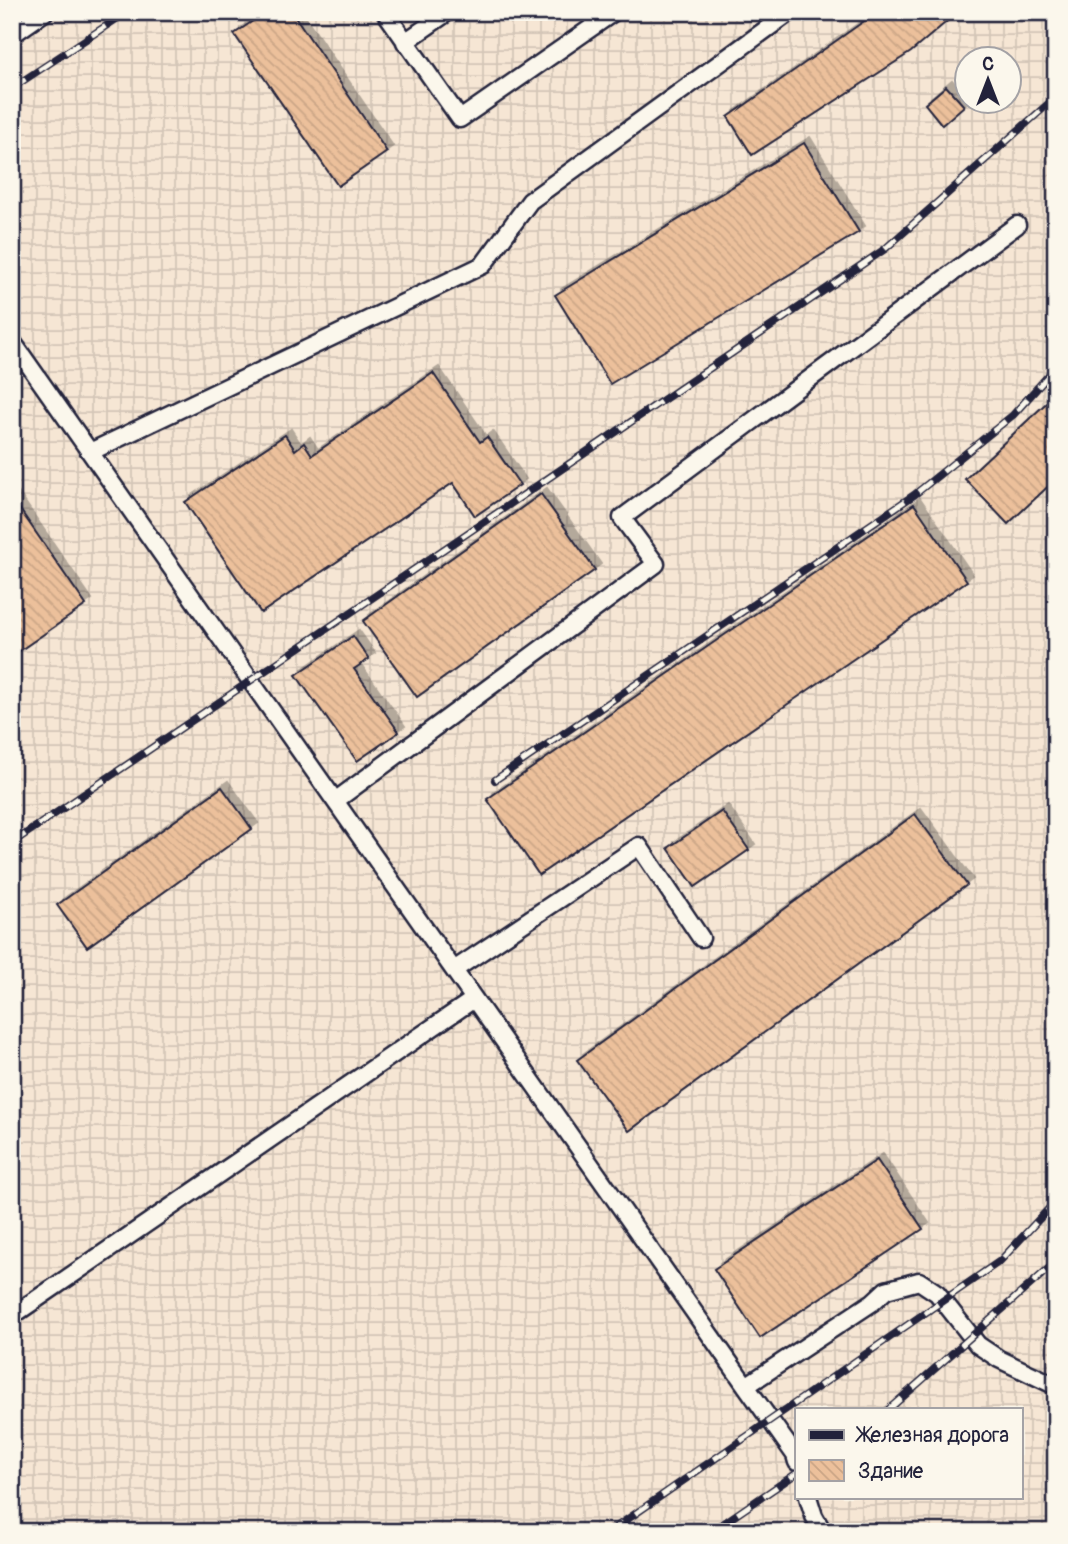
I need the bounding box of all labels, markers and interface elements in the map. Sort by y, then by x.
north arrow [953,46,1023,116]
text: С [982,52,994,76]
legend [795,1408,1023,1498]
text: Железная дорога [855,1422,1009,1449]
text: Здание [858,1458,924,1485]

